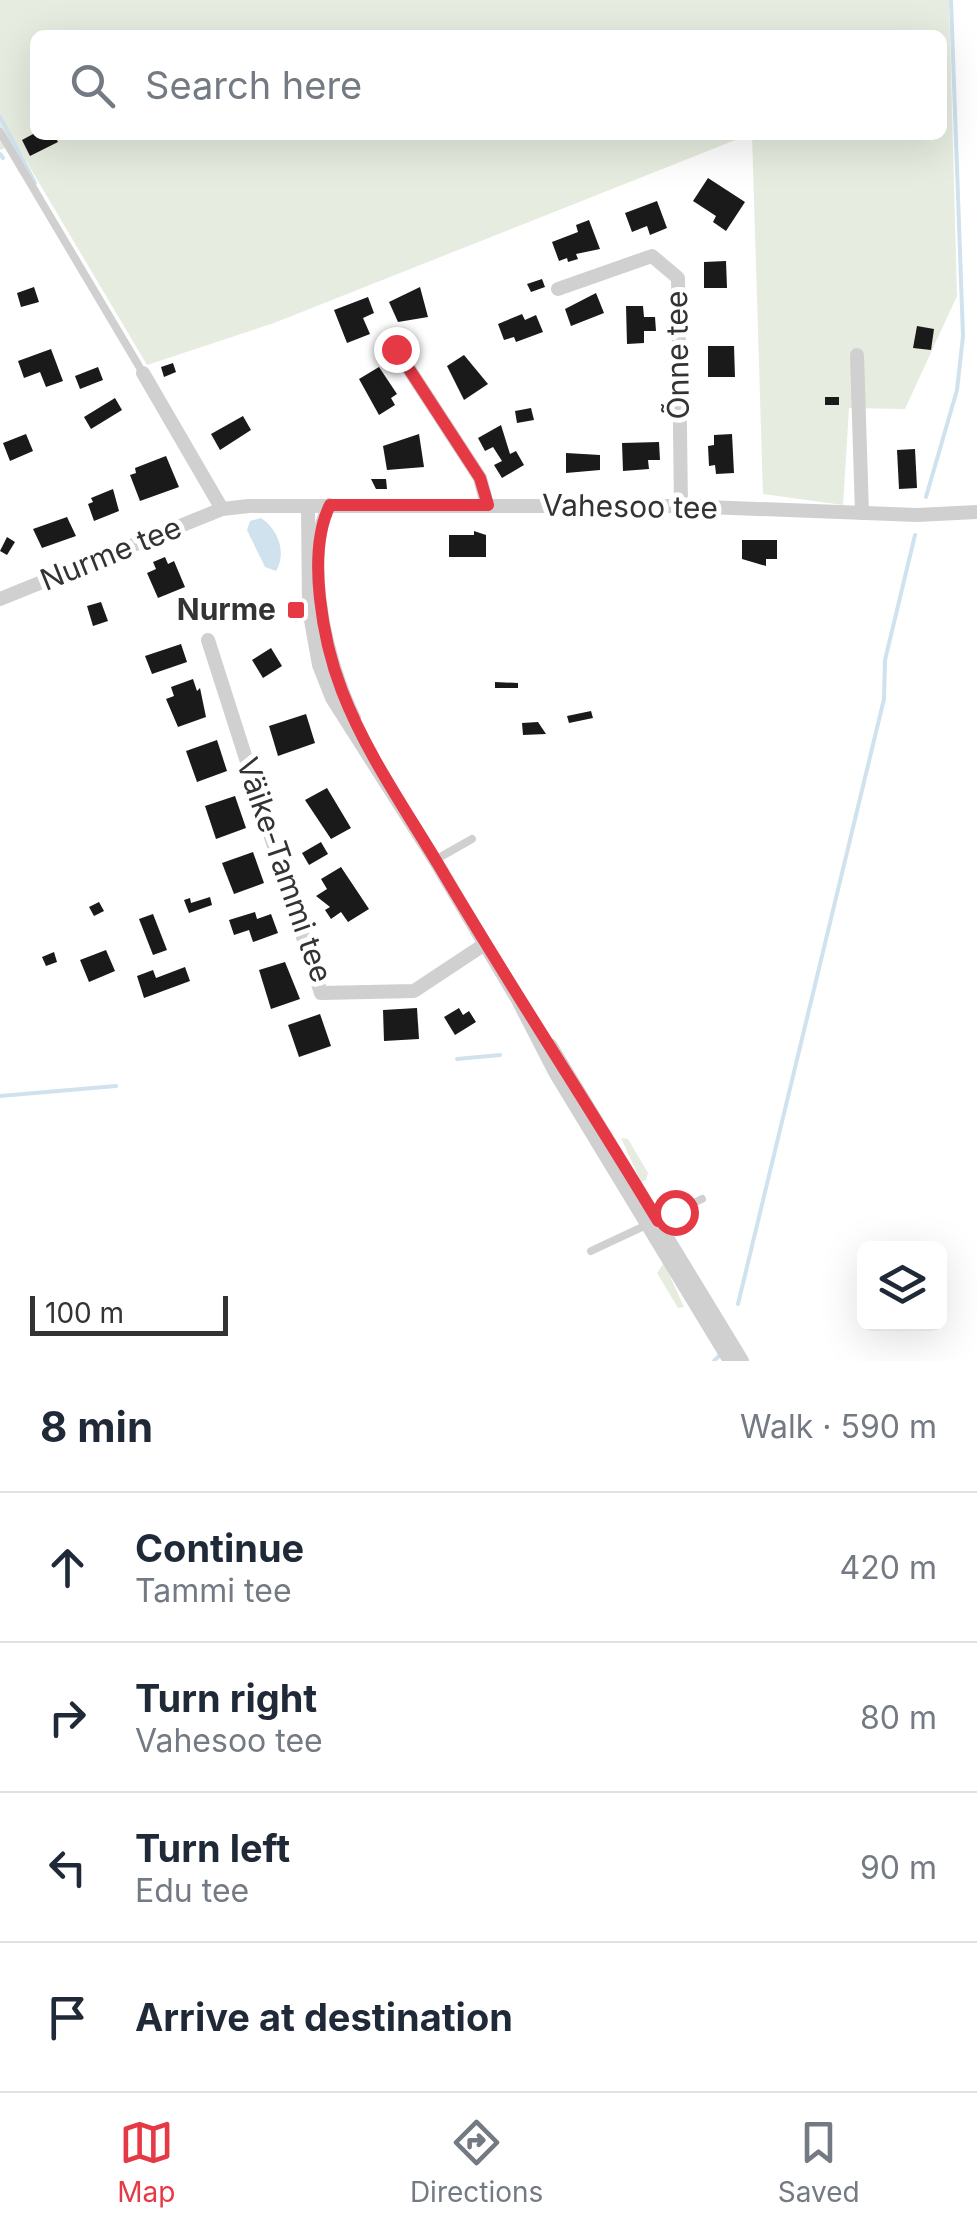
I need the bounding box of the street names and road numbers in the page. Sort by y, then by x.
street label: Õnne tee [658,290,696,420]
street label: Vahesoo tee [542,486,718,526]
street label: Nurme tee [35,509,186,598]
street label: Väike-Tammi tee [230,753,340,987]

